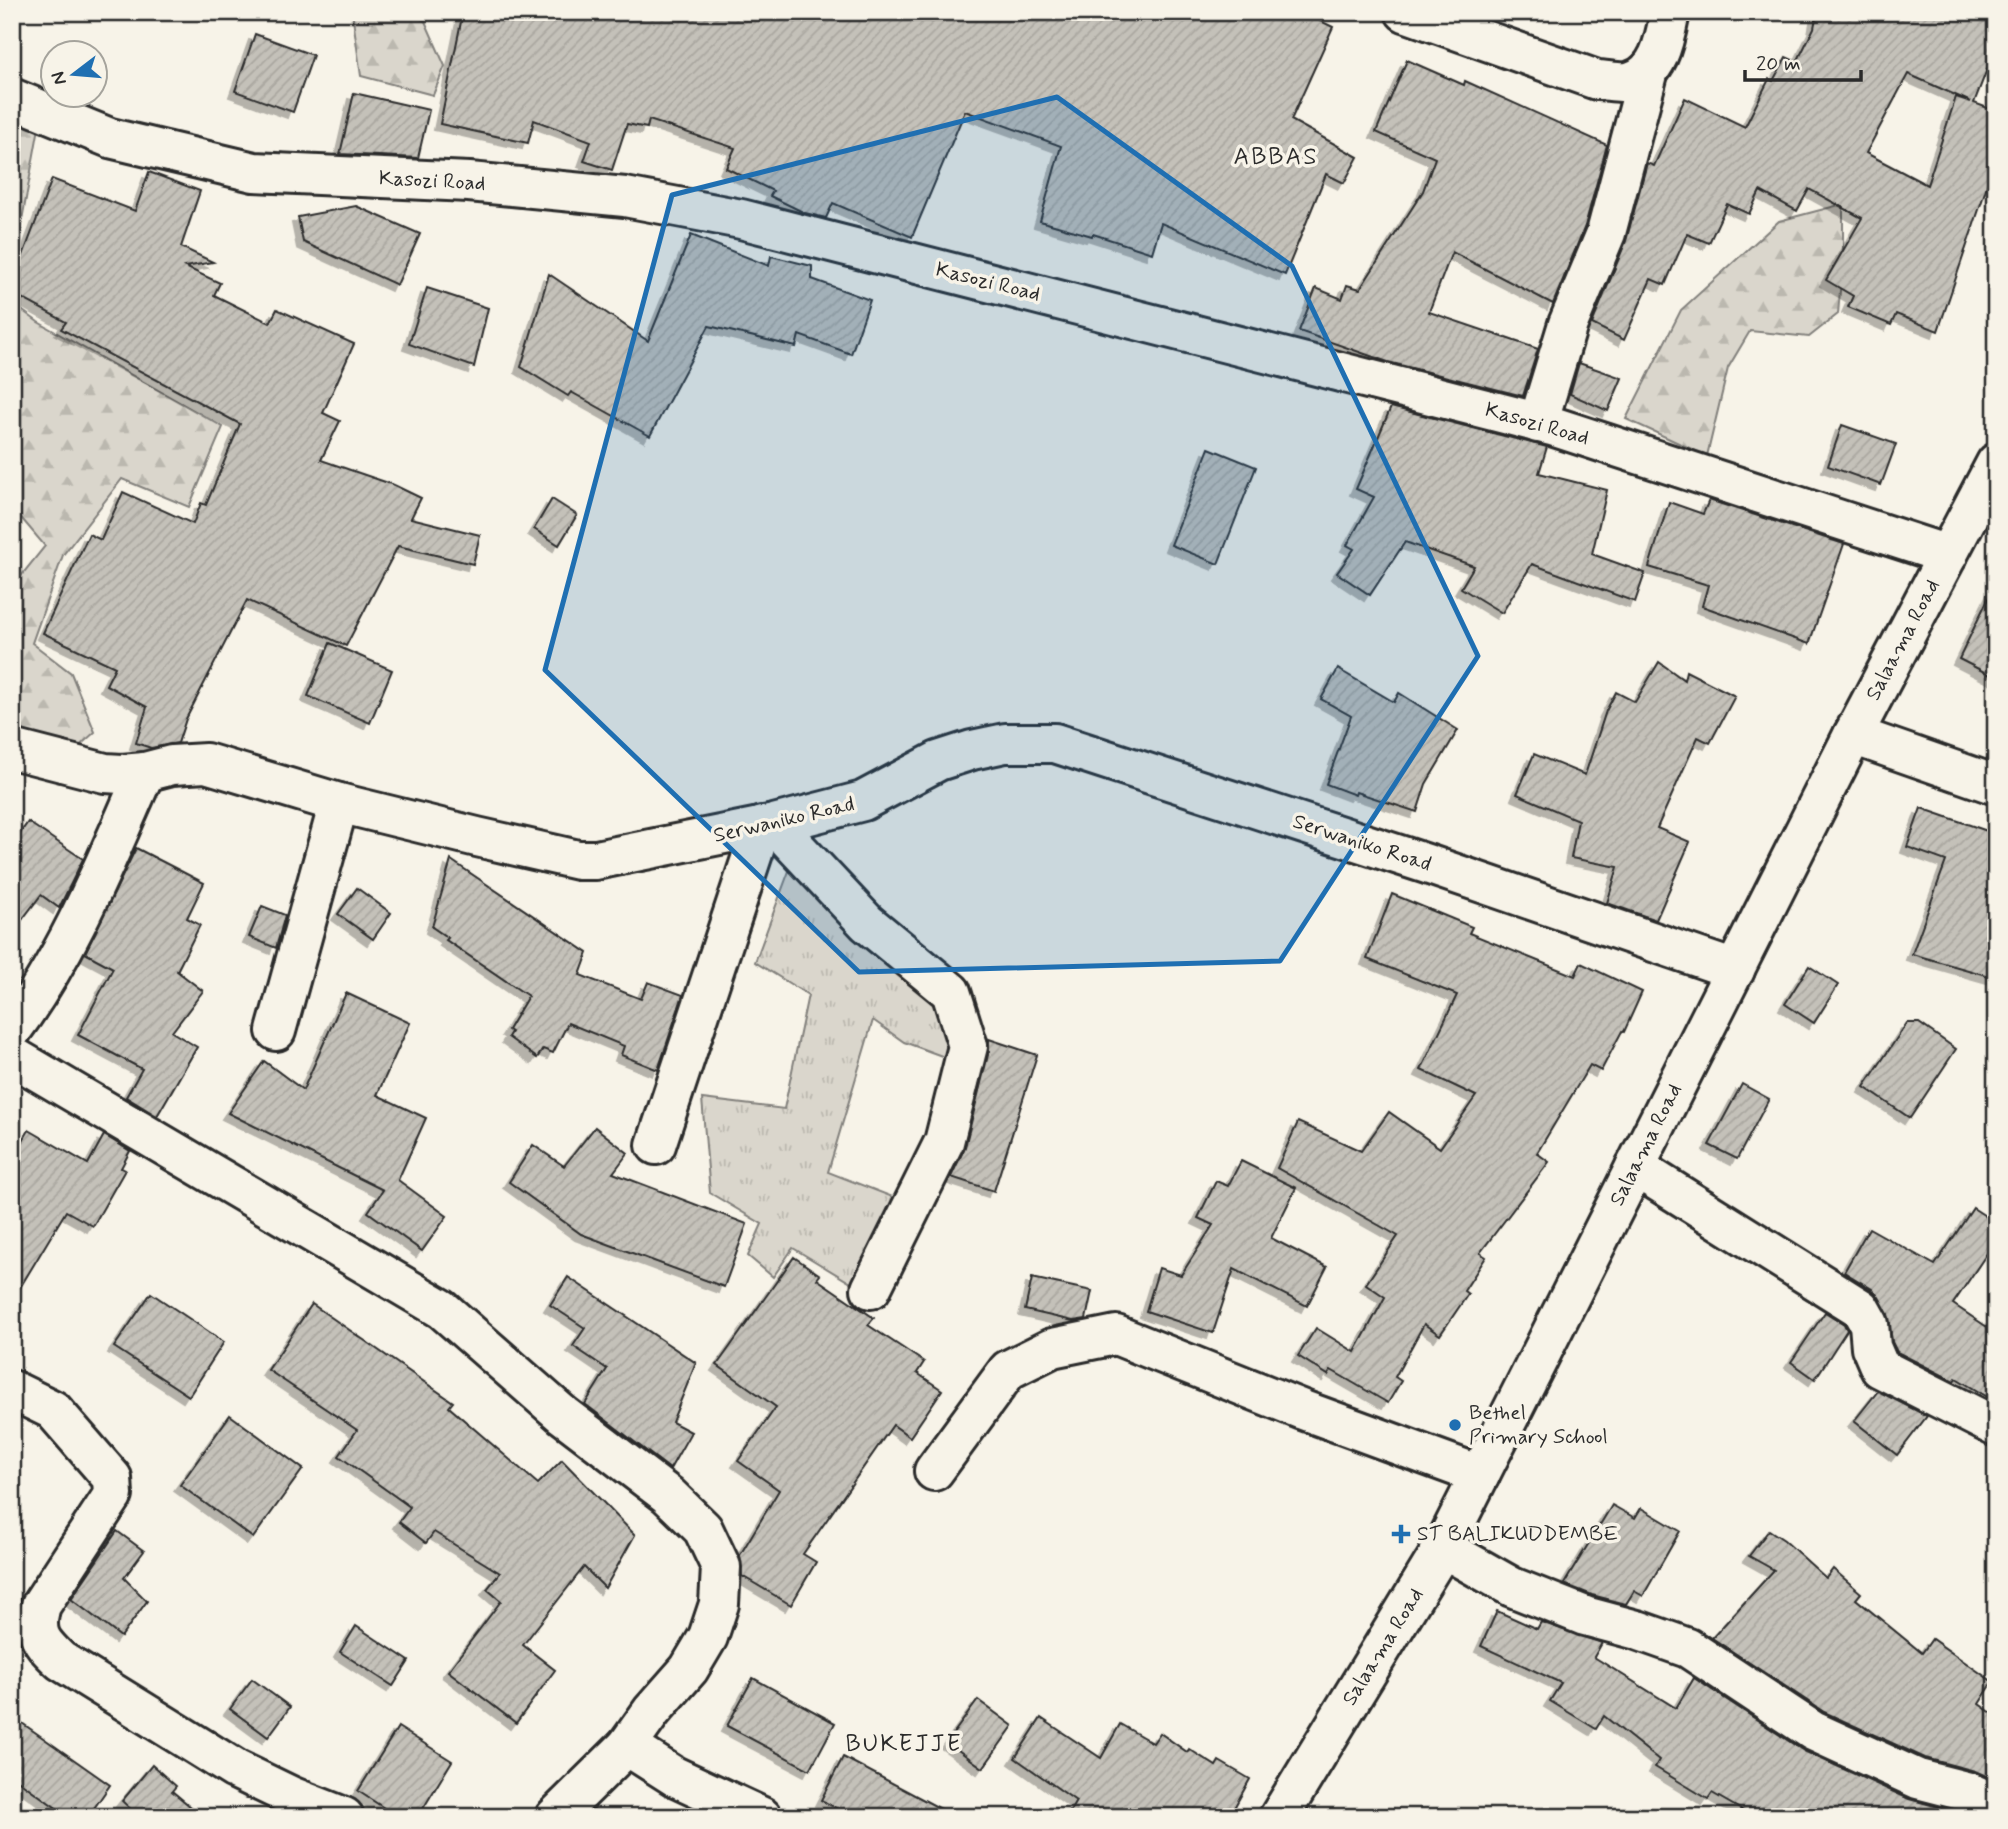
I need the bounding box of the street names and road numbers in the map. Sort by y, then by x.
street label: Kasozi Road [378,164,486,198]
street label: Kasozi Road [933,256,1043,308]
street label: Kasozi Road [1482,396,1592,452]
street label: Salaama Road [1859,574,1947,706]
street label: Serwaniko Road [711,790,857,850]
street label: Serwaniko Road [1289,807,1435,879]
street label: Salaama Road [1603,1079,1689,1211]
street label: Salaama Road [1336,1583,1430,1711]

